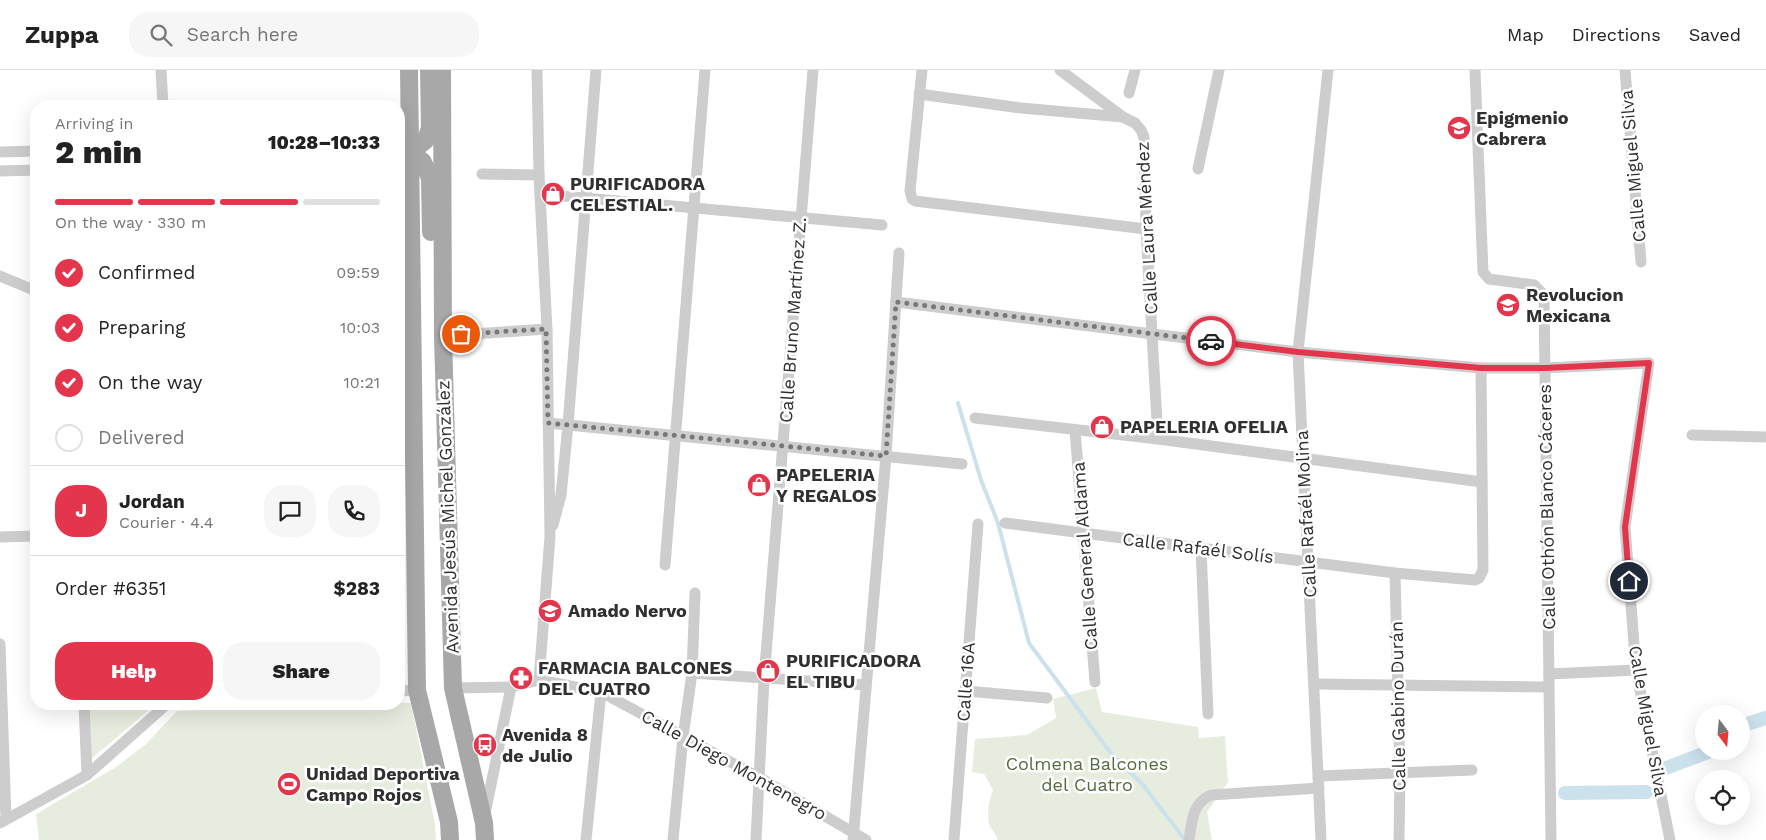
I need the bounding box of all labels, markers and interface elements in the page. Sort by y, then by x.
search box [129,12,479,57]
text: Zuppa [25,21,99,49]
icon: search [147,21,175,49]
text: Search here [187,23,298,46]
text: Map [1507,24,1544,45]
text: Directions [1572,24,1661,45]
text: Saved [1689,24,1741,45]
street label: Calle Miguel Silva [1615,89,1650,243]
place label: Epigmenio Cabrera [1476,107,1569,149]
text: Arriving in [55,114,133,133]
school or university icon: Epigmenio Cabrera [1446,115,1472,141]
text: 10:28–10:33 [268,131,380,154]
text: 2 min [55,133,142,171]
street label: Calle Laura Méndez [1131,141,1162,315]
place label: PURIFICADORA CELESTIAL. [570,173,706,215]
shop icon: PURIFICADORA CELESTIAL. [540,181,566,207]
text: On the way · 330 m [55,213,206,232]
street label: Calle Bruno Martínez Z. [775,216,810,424]
icon: check [55,259,83,287]
text: Confirmed [98,261,195,284]
text: 09:59 [336,263,380,282]
place label: Revolucion Mexicana [1526,284,1624,326]
school or university icon: Revolucion Mexicana [1495,292,1521,318]
pin [440,313,482,355]
icon: check [55,314,83,342]
text: Preparing [98,316,185,339]
courier [1186,316,1236,366]
text: 10:03 [340,318,380,337]
icon: bag [447,320,475,348]
icon: car [1197,327,1225,355]
icon: check [55,369,83,397]
text: On the way [98,371,202,394]
text: 10:21 [344,373,380,392]
street label: Avenida Jesús Michel González [432,380,463,654]
street label: Calle Othón Blanco Cáceres [1534,384,1559,630]
shop icon: PAPELERIA OFELIA [1089,414,1115,440]
place label: PAPELERIA OFELIA [1120,416,1289,437]
text: Delivered [98,426,185,449]
street label: Calle Rafaél Molina [1291,430,1320,598]
street label: Calle General Aldama [1067,461,1102,651]
place label: PAPELERIA Y REGALOS [776,464,877,506]
shop icon: PAPELERIA Y REGALOS [746,472,772,498]
button: chat [264,485,316,537]
button: phone [328,485,380,537]
text: Jordan [119,490,185,513]
text: J [75,499,87,522]
text: Courier · 4.4 [119,513,214,532]
street label: Calle Rafaél Solís [1121,528,1275,567]
pin [1608,560,1650,602]
icon: home [1615,567,1643,595]
text: Order #6351 [55,577,166,600]
text: $283 [333,577,380,600]
school or university icon: Amado Nervo [537,598,563,624]
place label: Amado Nervo [568,600,687,621]
street label: Calle Gabino Durán [1386,621,1409,791]
street label: Calle 16A [952,641,979,722]
button: Help [55,642,213,700]
button: Share [223,642,380,700]
street label: Calle Miguel Silva [1625,644,1672,798]
place label: PURIFICADORA EL TIBU [786,650,922,692]
place label: FARMACIA BALCONES DEL CUATRO [538,657,733,699]
shop icon: PURIFICADORA EL TIBU [755,658,781,684]
pharmacy icon: FARMACIA BALCONES DEL CUATRO [508,665,534,691]
street label: Calle Diego Montenegro [638,705,831,824]
north arrow [1695,705,1750,760]
map controls [1695,705,1750,825]
place label: Avenida 8 de Julio [502,724,588,766]
bus stop icon: Avenida 8 de Julio [472,732,498,758]
park label: Colmena Balcones del Cuatro [1006,753,1168,795]
place label: Unidad Deportiva Campo Rojos [306,763,460,805]
button: locate [1695,770,1750,825]
sports icon: Unidad Deportiva Campo Rojos [276,771,302,797]

